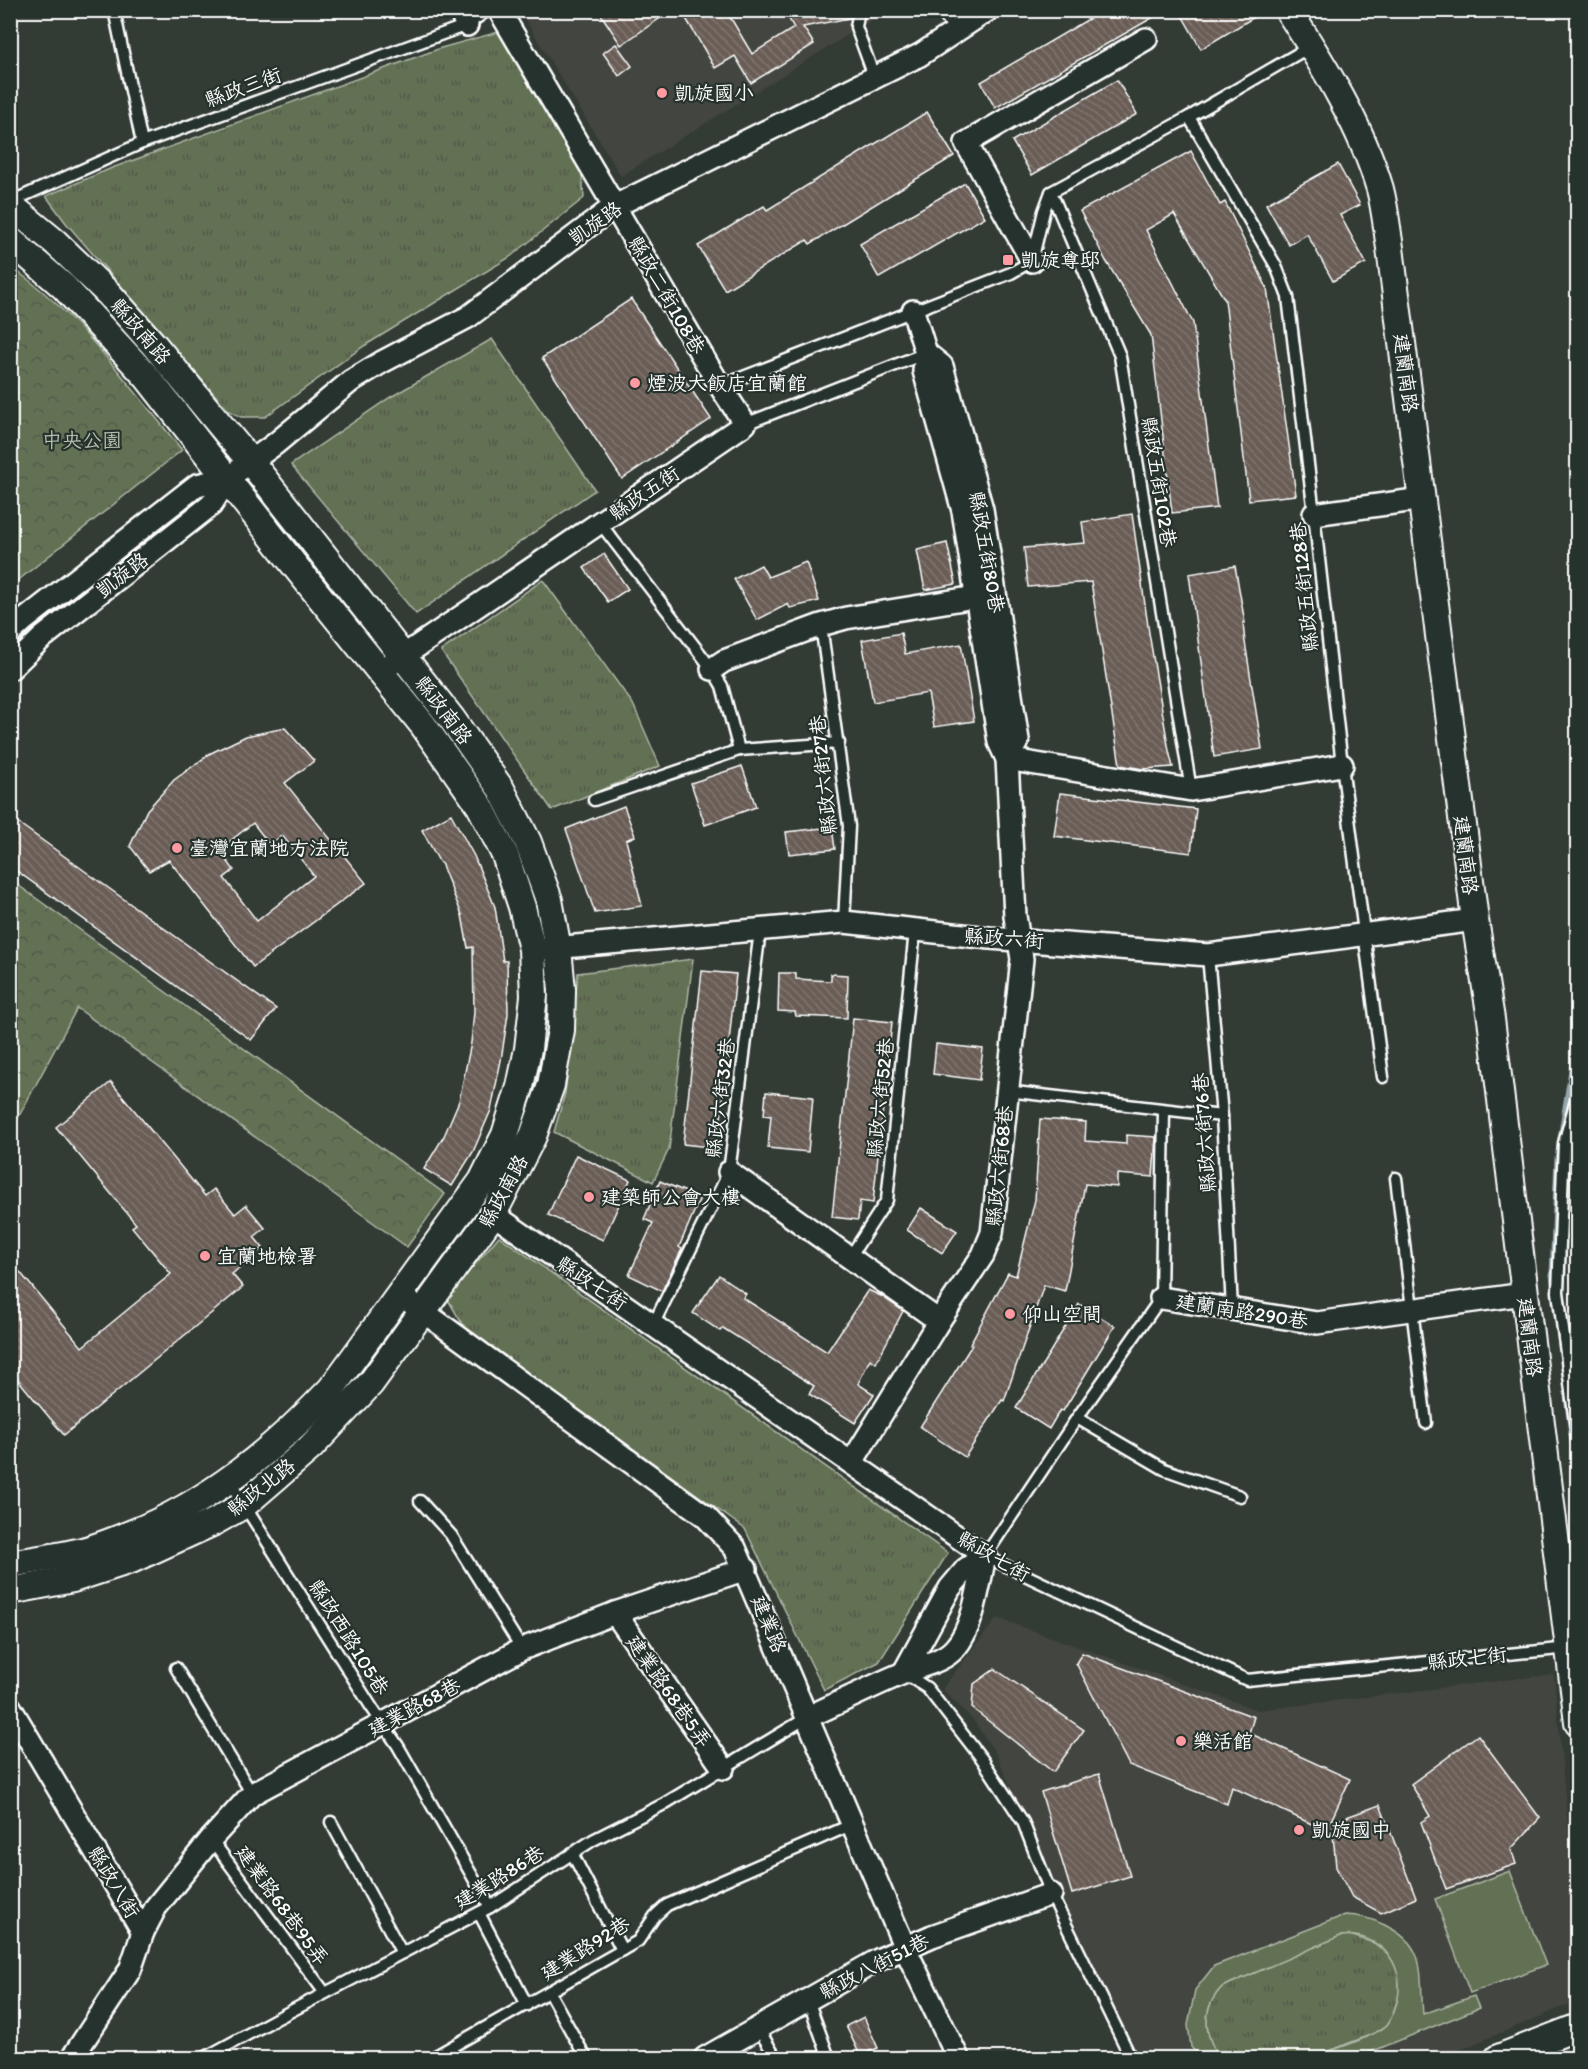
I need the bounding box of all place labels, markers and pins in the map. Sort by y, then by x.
place label: 凱旋國小 [674,81,754,105]
marker: 凱旋國小 [655,86,669,100]
place label: 凱旋尊邸 [1020,248,1100,272]
marker: 凱旋尊邸 [1001,253,1015,267]
place label: 煙波大飯店宜蘭館 [647,371,807,395]
marker: 煙波大飯店宜蘭館 [628,376,642,390]
place label: 臺灣宜蘭地方法院 [189,836,349,860]
marker: 臺灣宜蘭地方法院 [170,841,184,855]
place label: 建築師公會大樓 [601,1185,741,1209]
marker: 建築師公會大樓 [582,1190,596,1204]
place label: 宜蘭地檢署 [217,1244,317,1268]
marker: 宜蘭地檢署 [198,1249,212,1263]
place label: 仰山空間 [1022,1302,1102,1326]
marker: 仰山空間 [1003,1307,1017,1321]
place label: 樂活館 [1193,1729,1253,1753]
marker: 樂活館 [1174,1734,1188,1748]
place label: 凱旋國中 [1311,1818,1391,1842]
marker: 凱旋國中 [1292,1823,1306,1837]

